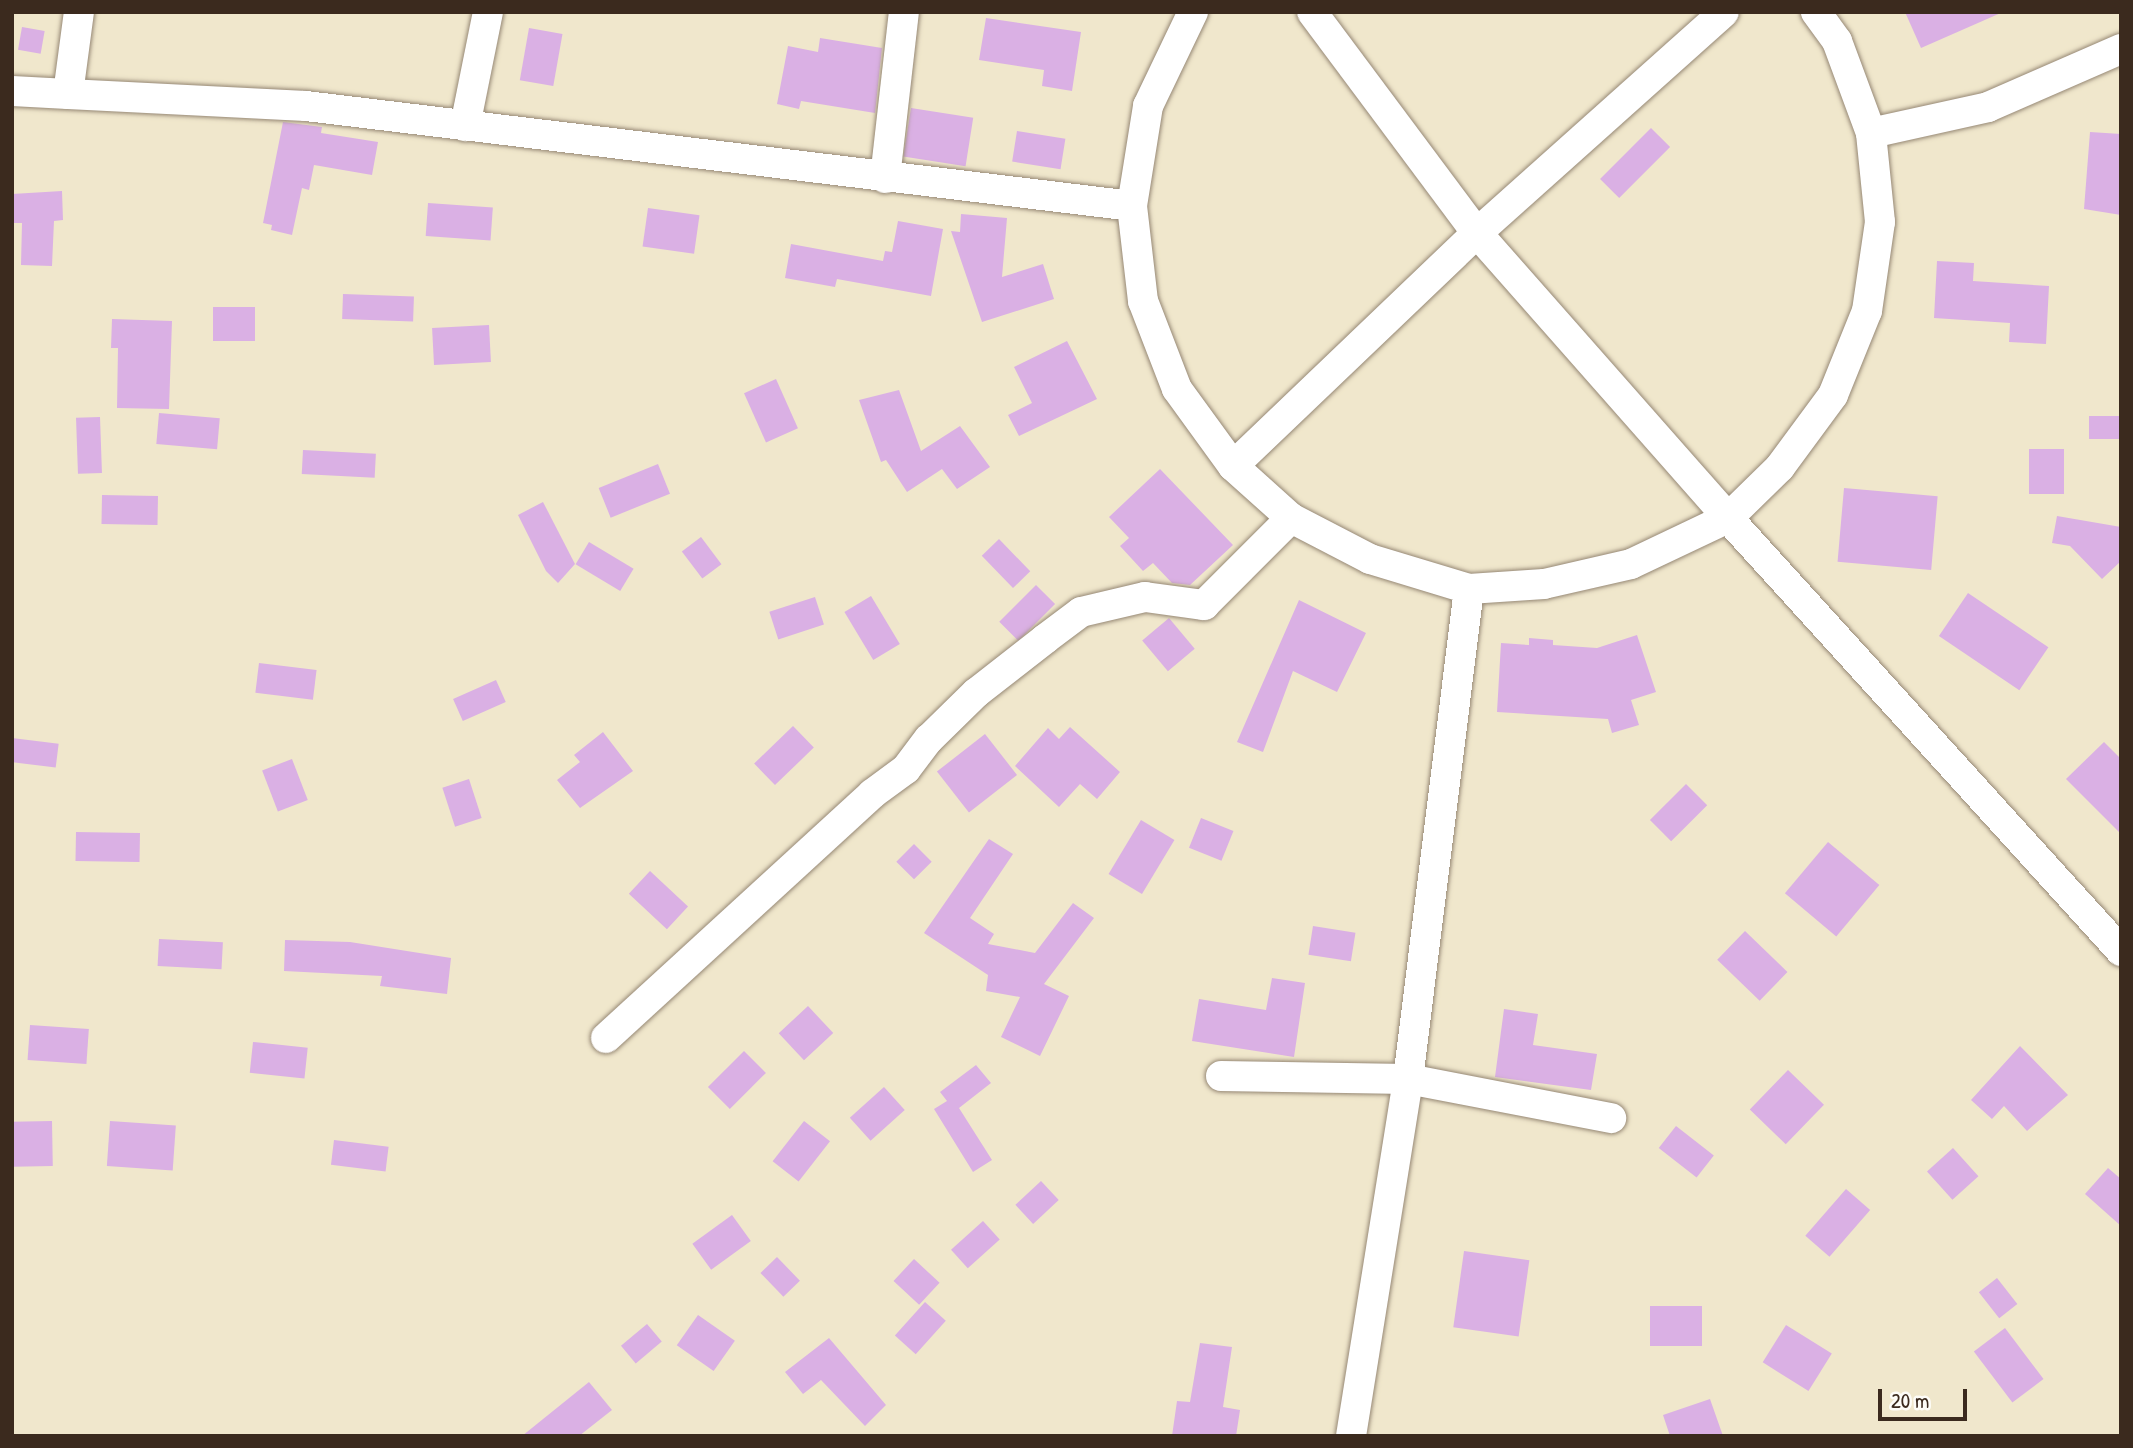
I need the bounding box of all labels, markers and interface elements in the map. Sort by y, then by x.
scale bar [1881,1374,1970,1418]
text: 20 m [1891,1386,1929,1415]

